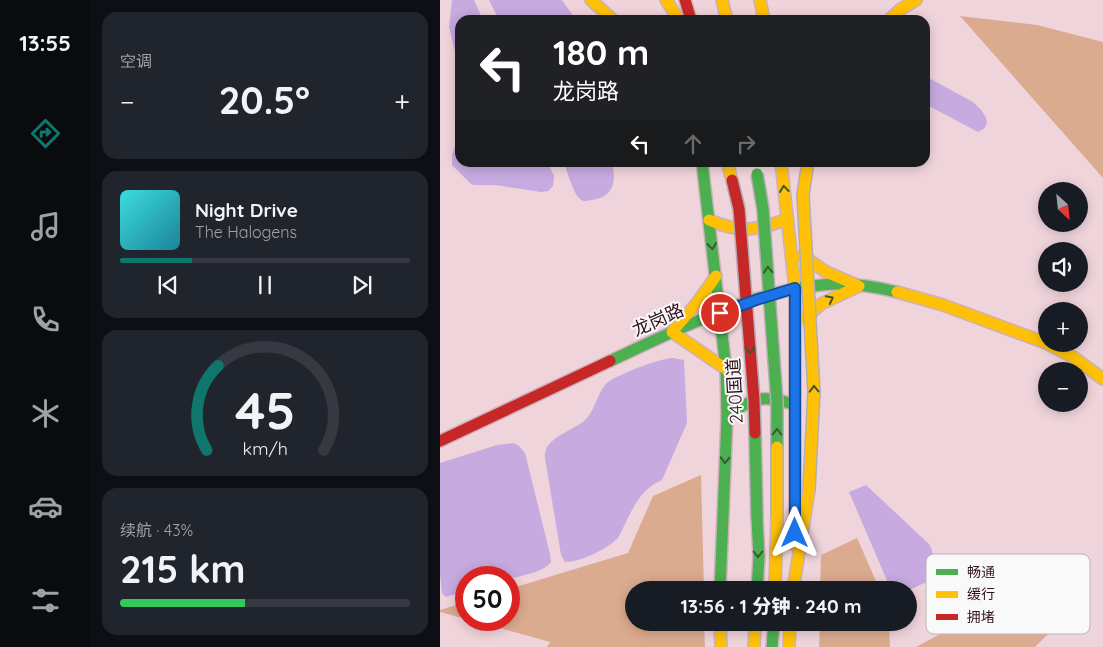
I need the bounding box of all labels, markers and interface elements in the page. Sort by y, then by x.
text: 13:55 [19,29,71,57]
text: 180 m [553,30,649,74]
icon: left [470,35,535,100]
text: 空调 [120,51,152,71]
text: 20.5° [219,76,310,124]
text: 龙岗路 [553,77,619,105]
text: − [120,84,135,119]
text: + [394,84,410,119]
icon: directions [28,116,63,151]
icon: left [626,130,654,158]
icon: ahead [679,130,707,158]
icon: right [732,130,760,158]
north arrow [1038,182,1088,232]
map controls [1038,182,1088,412]
one-way arrow [779,185,790,193]
text: Night Drive [195,198,298,222]
icon: music [28,209,63,244]
text: The Halogens [195,222,297,242]
one-way arrow [706,242,717,250]
button: sound [1038,242,1088,292]
one-way arrow [762,265,773,273]
icon: previous [154,271,182,299]
icon: pause [251,271,279,299]
icon: next [348,271,376,299]
pin [699,292,741,334]
one-way arrow [825,295,834,305]
street label: 龙岗路 [628,298,687,341]
icon: arrive [706,299,734,327]
icon: phone [28,302,63,337]
button: + [1038,302,1088,352]
one-way arrow [744,346,755,354]
street label: 240国道 [721,358,748,425]
button: − [1038,362,1088,412]
text: 45 [235,377,295,442]
one-way arrow [808,385,819,393]
icon: climate [28,396,63,431]
one-way arrow [772,428,782,436]
text: km/h [242,437,288,459]
one-way arrow [720,456,731,464]
icon: car [28,489,63,524]
position arrow [768,506,820,558]
text: 续航 · 43% [120,520,193,540]
text: 215 km [120,545,246,593]
one-way arrow [753,550,763,558]
legend [926,554,1090,634]
text: 畅通 [967,563,995,581]
speed limit sign: 50 [455,566,520,631]
icon: filters [28,583,63,618]
text: 缓行 [967,585,995,603]
text: 13:56 · 1 分钟 · 240 m [680,594,862,618]
text: 拥堵 [967,608,995,626]

